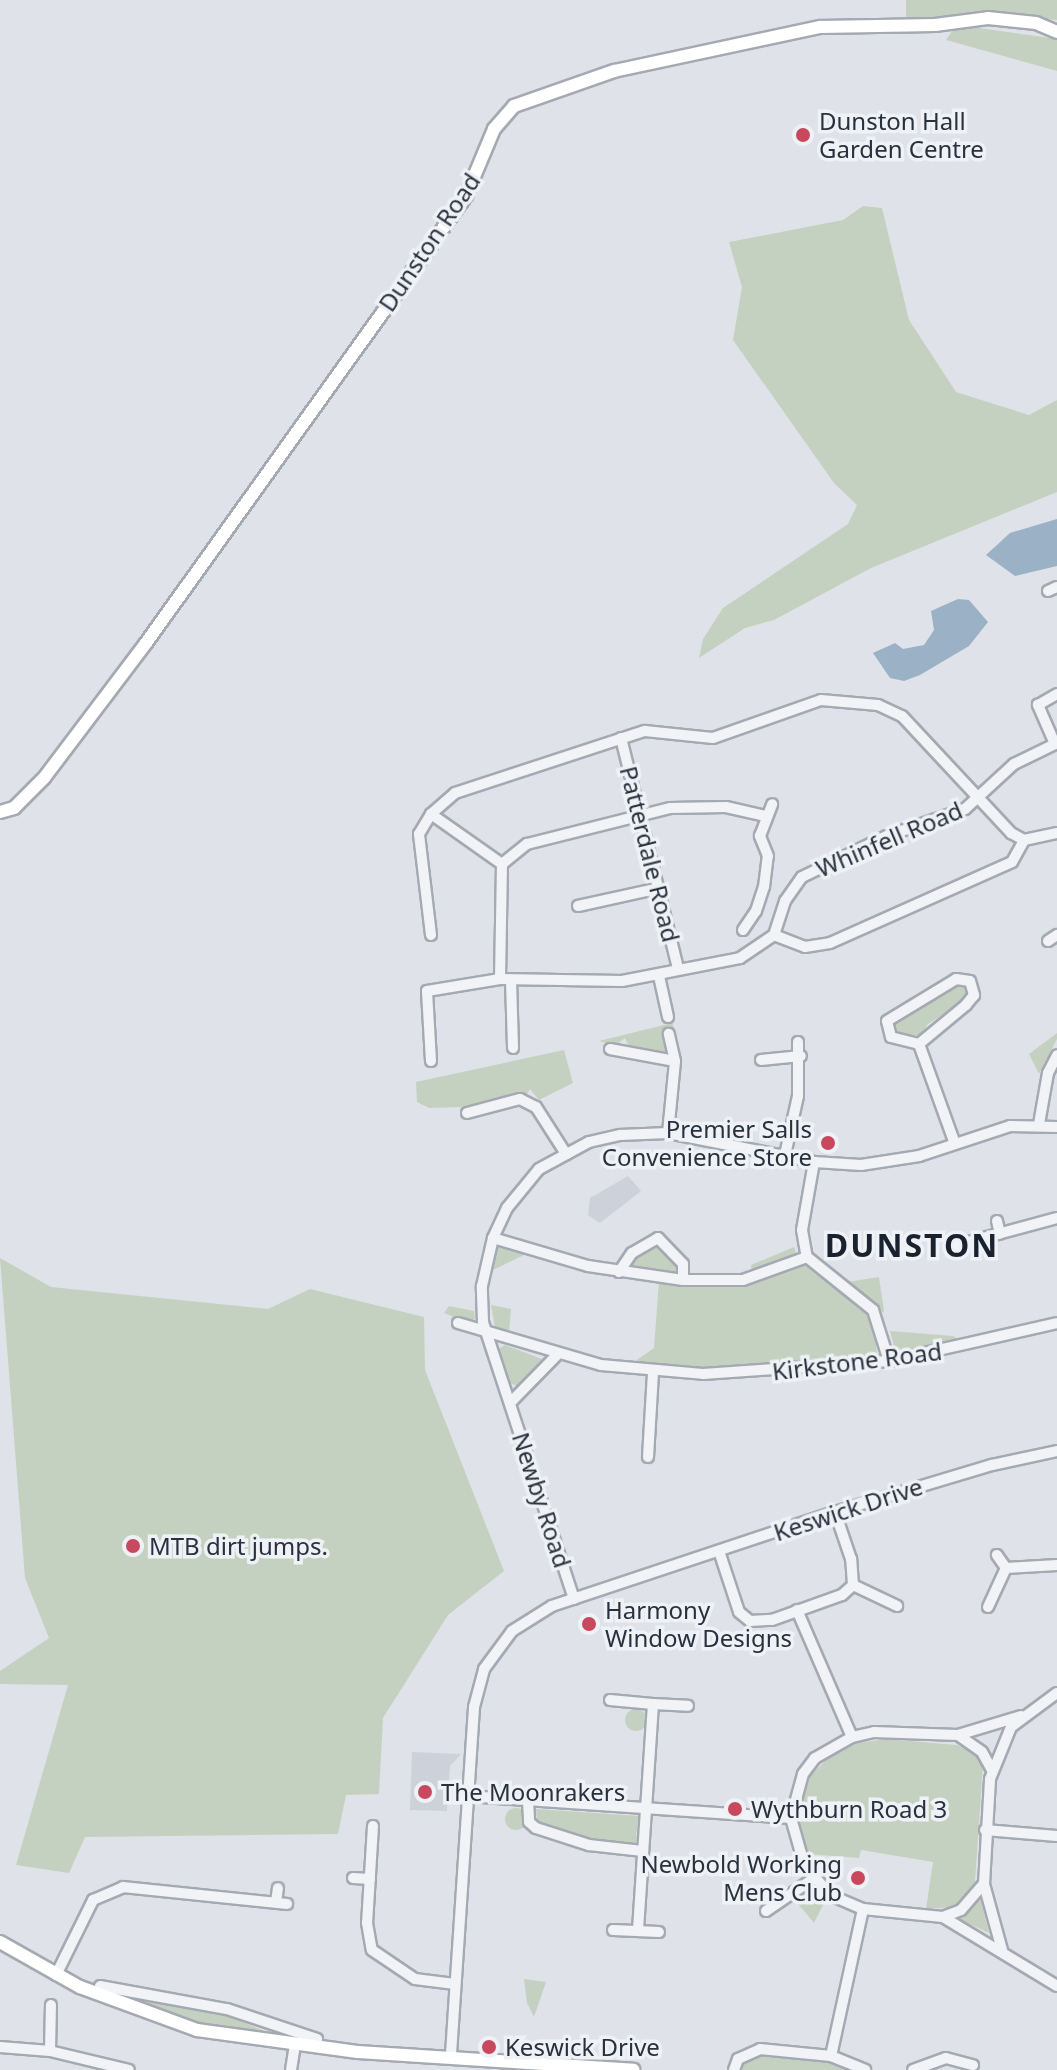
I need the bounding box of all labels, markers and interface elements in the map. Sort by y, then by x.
place label: Dunston Hall Garden Centre [819,107,984,163]
marker: Dunston Hall Garden Centre [794,126,812,144]
street label: Dunston Road [372,167,486,317]
street label: Patterdale Road [614,763,686,945]
street label: Whinfell Road [811,795,967,883]
place label: Premier Salls Convenience Store [602,1115,812,1171]
marker: Premier Salls Convenience Store [819,1134,837,1152]
district label: DUNSTON [825,1226,999,1264]
street label: Kirkstone Road [771,1336,943,1386]
street label: Newby Road [507,1429,577,1571]
street label: Keswick Drive [770,1471,926,1547]
place label: MTB dirt jumps. [149,1532,328,1560]
marker: MTB dirt jumps. [124,1537,142,1555]
place label: Harmony Window Designs [605,1596,792,1652]
marker: Harmony Window Designs [580,1615,598,1633]
place label: The Moonrakers [441,1778,625,1806]
marker: The Moonrakers [416,1783,434,1801]
place label: Wythburn Road 3 [751,1795,947,1823]
marker: Wythburn Road 3 [726,1800,744,1818]
place label: Newbold Working Mens Club [640,1850,842,1906]
marker: Newbold Working Mens Club [849,1869,867,1887]
place label: Keswick Drive [505,2033,660,2061]
marker: Keswick Drive [480,2038,498,2056]

